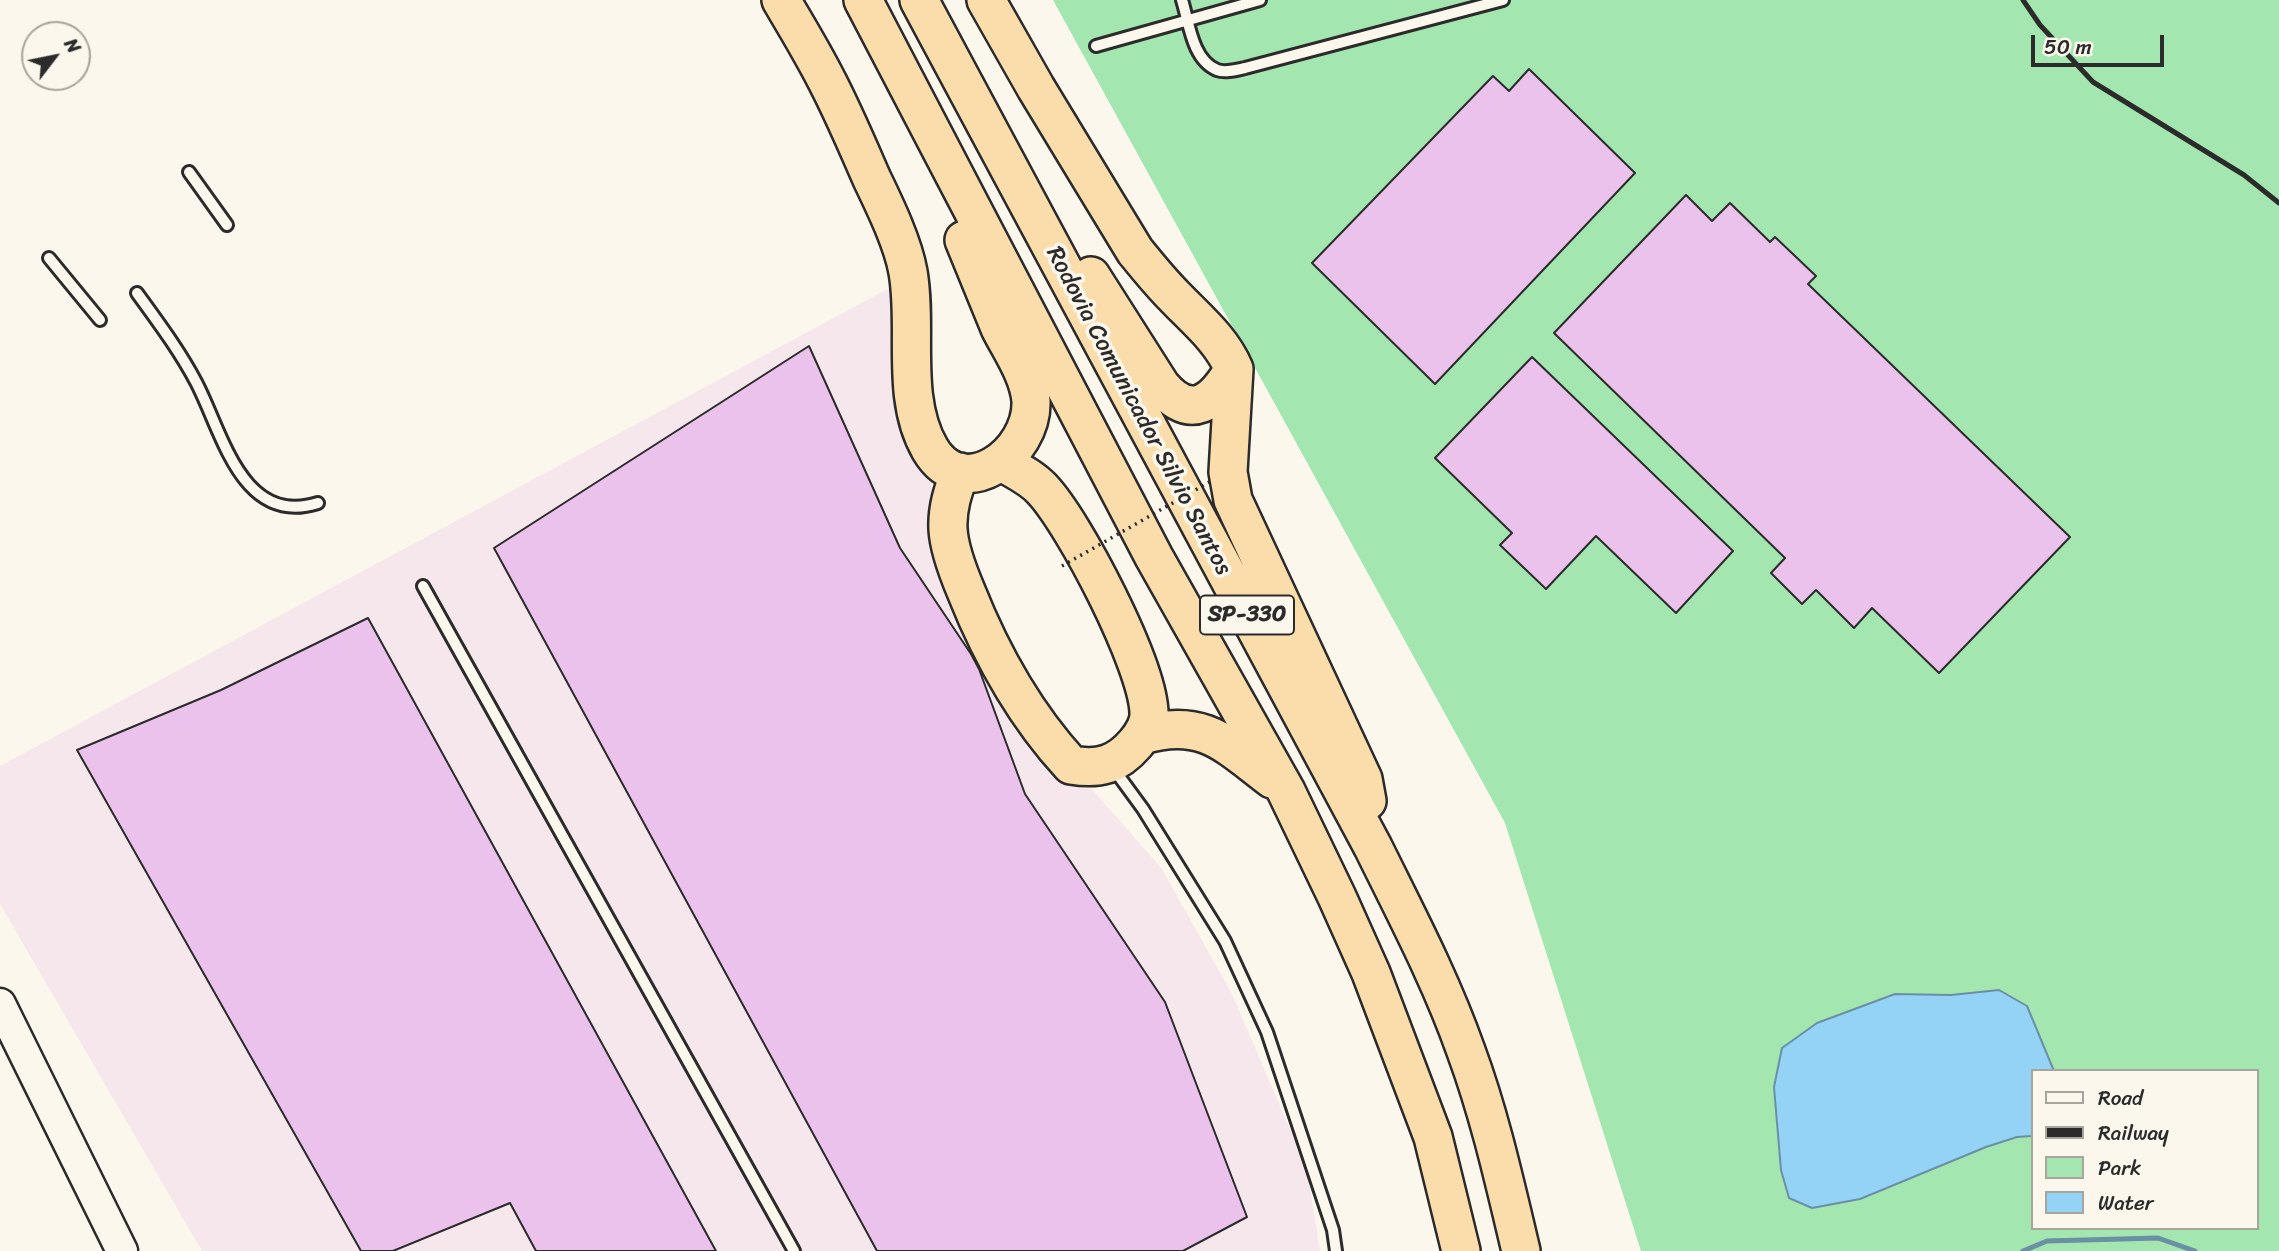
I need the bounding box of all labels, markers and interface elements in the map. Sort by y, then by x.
north arrow [21,21,91,91]
scale bar [2034,21,2167,65]
text: 50 m [2044,28,2092,66]
text: N [55,31,90,60]
street label: Rodovia Comunicador Silvio Santos [1039,242,1237,580]
road number: SP-330 [1200,596,1294,635]
legend [2030,1069,2258,1230]
text: Road [2098,1079,2143,1117]
text: Railway [2098,1114,2169,1152]
text: Park [2098,1149,2141,1187]
text: Water [2098,1184,2153,1222]

